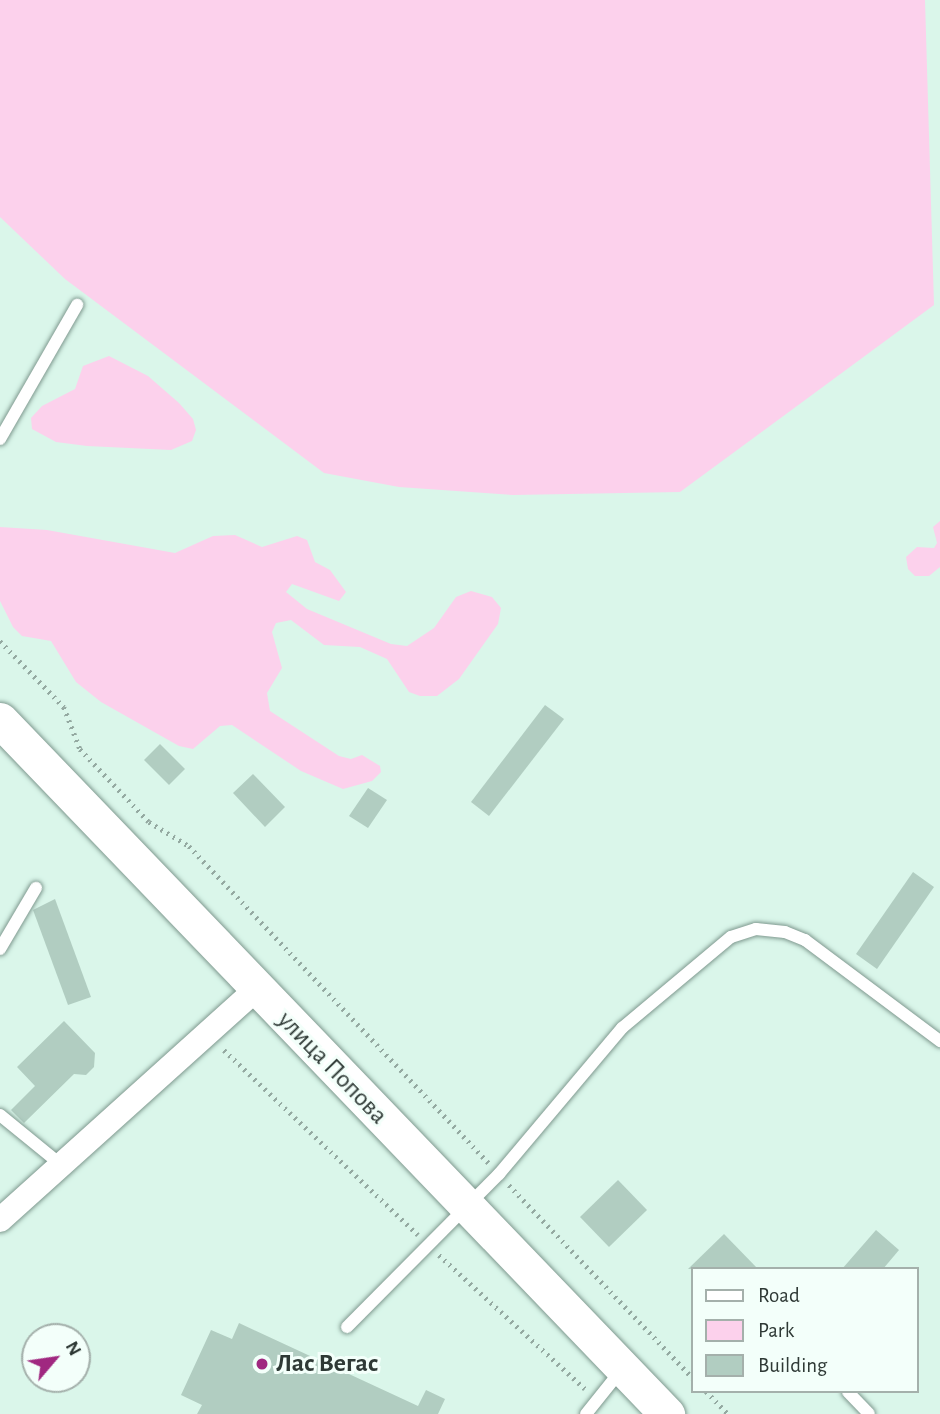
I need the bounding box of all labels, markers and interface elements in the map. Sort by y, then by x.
street label: улица Попова [270,1005,394,1131]
legend [692,1267,919,1393]
text: Road [758,1285,800,1306]
text: Park [758,1320,794,1341]
north arrow [21,1323,91,1393]
text: N [62,1338,85,1359]
place label: Лас Вегас [276,1348,378,1380]
text: Building [758,1355,827,1376]
marker: Лас Вегас [254,1356,270,1372]

